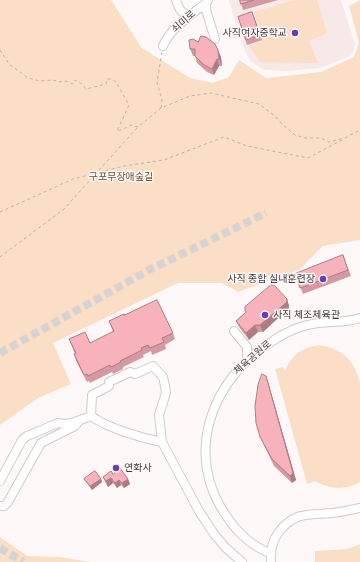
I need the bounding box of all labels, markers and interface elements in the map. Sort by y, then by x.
street label: 쇠미로 [170,8,198,36]
place label: 사직여자중학교 [223,27,287,39]
marker: 사직여자중학교 [290,28,300,38]
park label: 구포무장애숲길 [89,171,153,183]
place label: 사직 종합 실내훈련장 [227,273,315,285]
marker: 사직 종합 실내훈련장 [318,274,328,284]
place label: 사직 체조체육관 [273,309,340,321]
marker: 사직 체조체육관 [260,310,270,320]
street label: 체육공원로 [232,338,274,378]
place label: 연화사 [124,462,152,474]
marker: 연화사 [111,463,121,473]

